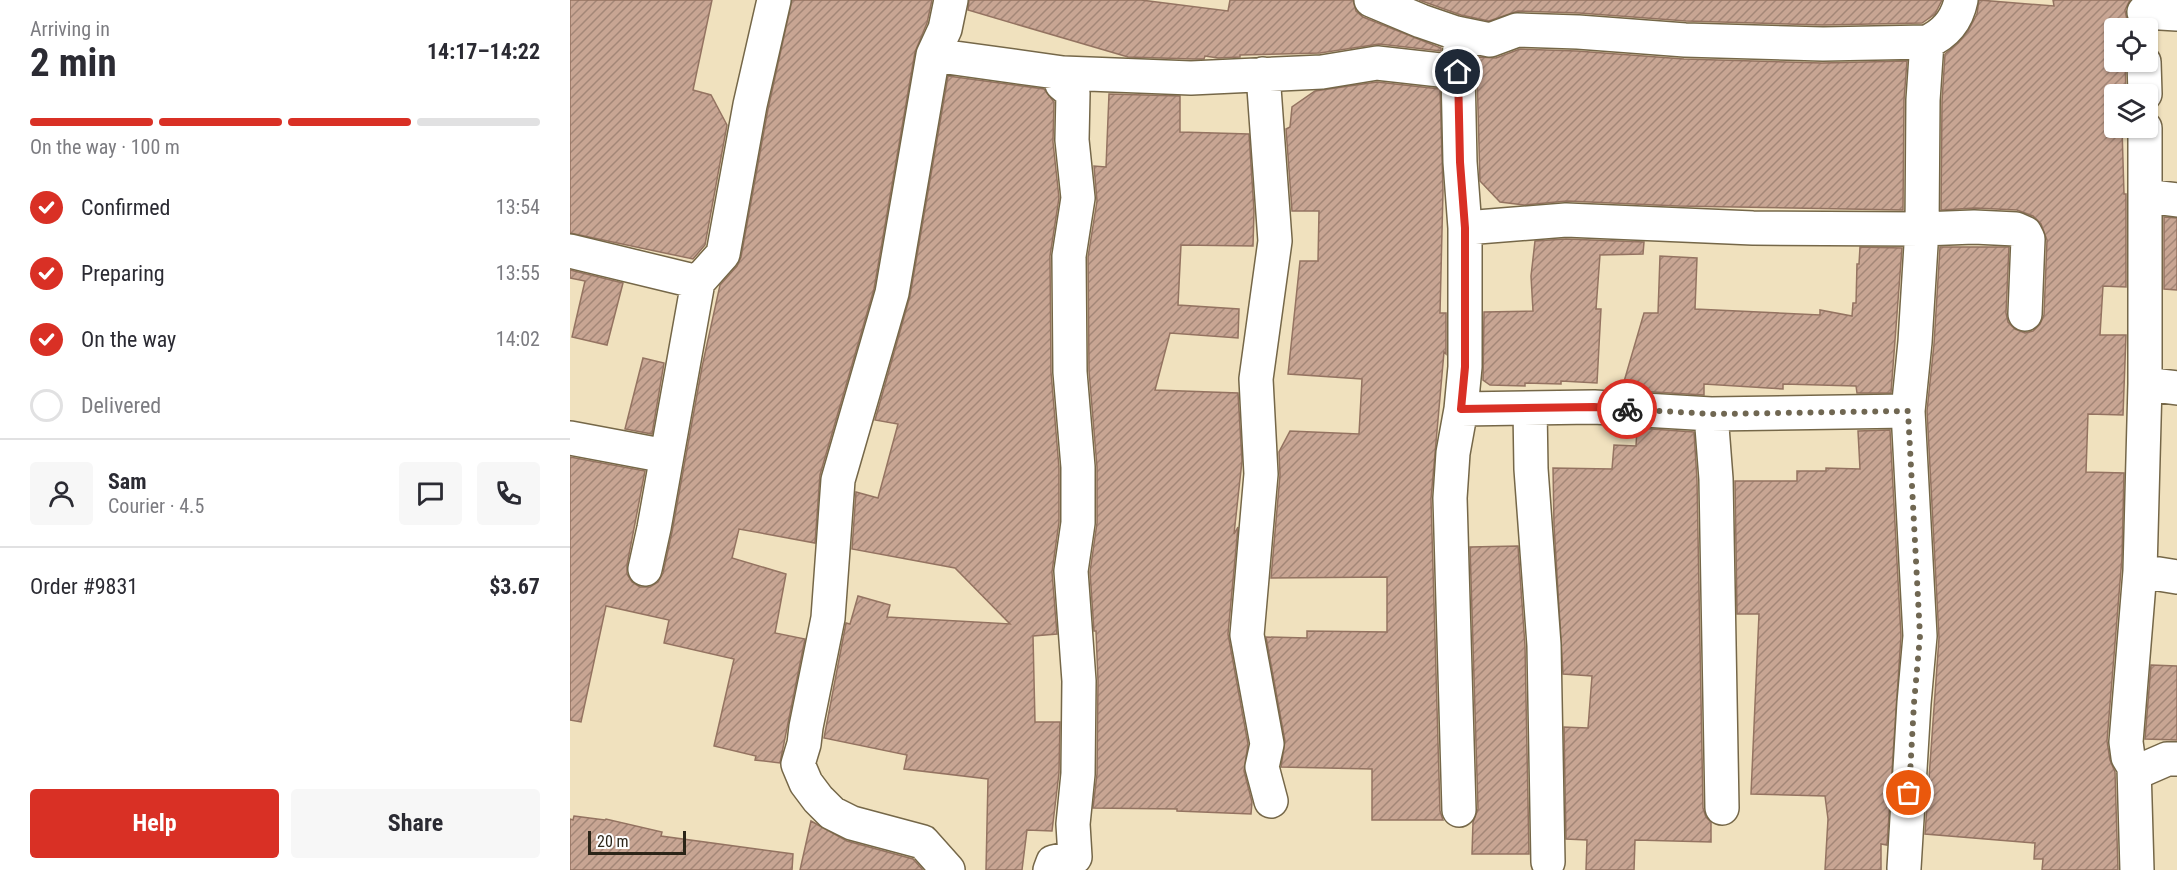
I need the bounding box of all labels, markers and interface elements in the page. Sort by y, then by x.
text: Arriving in [30,17,110,41]
map controls [2104,18,2158,138]
button: locate [2104,18,2158,72]
text: 14:17–14:22 [427,39,540,64]
text: 2 min [30,40,117,86]
pin [1432,46,1483,97]
icon: home [1441,55,1474,88]
button: layers [2104,84,2158,138]
text: On the way · 100 m [30,135,180,159]
icon: check [30,191,63,224]
text: Confirmed [81,195,170,220]
text: 13:54 [496,195,540,219]
icon: check [30,257,63,290]
text: Preparing [81,261,165,286]
text: 13:55 [496,261,540,285]
icon: check [30,323,63,356]
text: On the way [81,327,176,352]
text: 14:02 [496,327,540,351]
courier [1597,379,1657,439]
text: Delivered [81,393,161,418]
icon: bike [1611,393,1644,426]
button: person [30,462,93,525]
button: chat [399,462,462,525]
button: phone [477,462,540,525]
text: Sam [108,469,147,494]
text: Courier · 4.5 [108,494,204,518]
text: Order #9831 [30,574,138,599]
text: $3.67 [489,574,540,599]
pin [1883,767,1934,818]
icon: bag [1892,776,1925,809]
button: Help [30,789,279,858]
button: Share [291,789,540,858]
scale bar [588,828,686,856]
text: 20 m [597,832,629,851]

